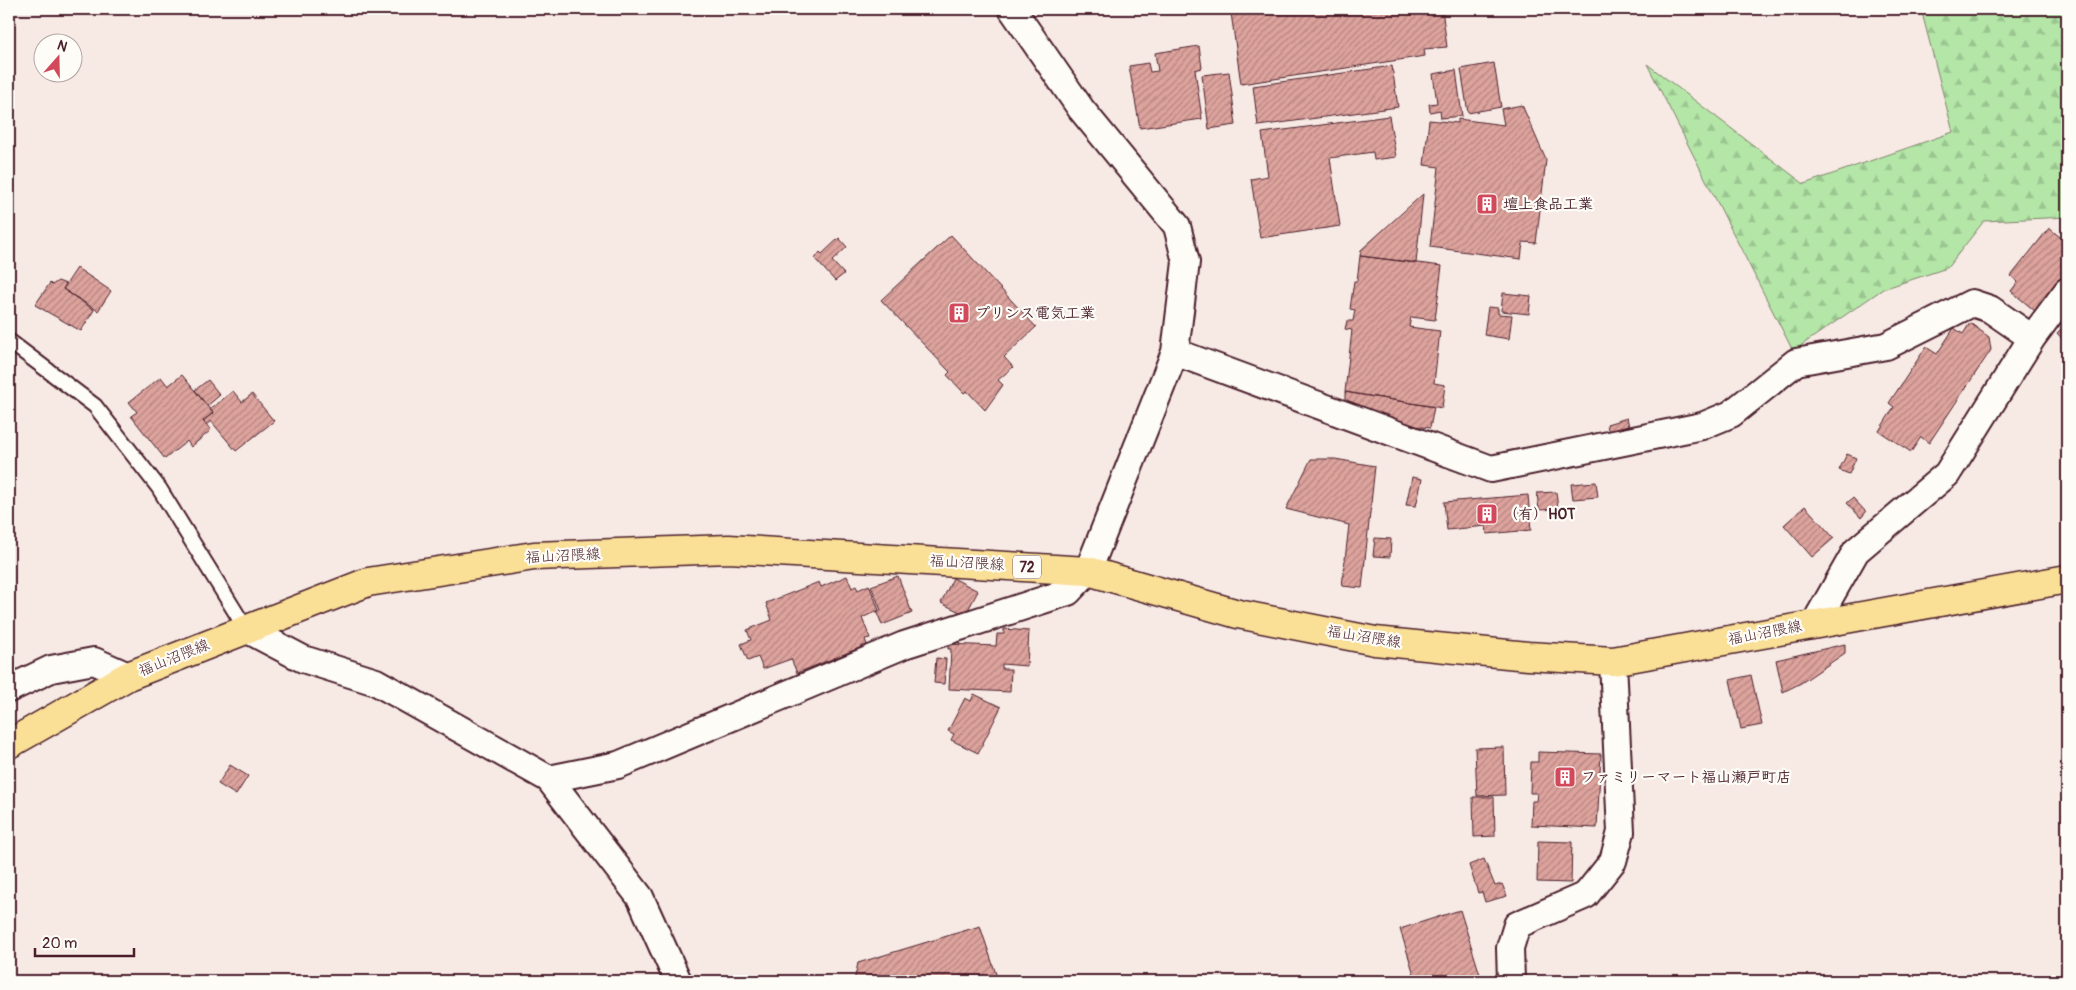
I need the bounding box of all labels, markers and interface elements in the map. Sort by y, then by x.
north arrow [32,32,82,82]
text: N [55,37,70,56]
building icon: 壇上食品工業 [1475,192,1499,216]
place label: 壇上食品工業 [1503,195,1593,214]
building icon: プリンス電気工業 [947,301,971,325]
place label: プリンス電気工業 [975,304,1095,323]
building icon: （有）HOT [1475,502,1499,526]
place label: （有）HOT [1503,505,1576,524]
street label: 福山沼隈線 [525,545,601,567]
street label: 福山沼隈線 [929,552,1005,574]
road number: 72 [1013,556,1041,578]
street label: 福山沼隈線 [1726,617,1804,649]
street label: 福山沼隈線 [1325,622,1403,652]
street label: 福山沼隈線 [136,635,212,681]
building icon: ファミリーマート福山瀬戸町店 [1553,765,1577,789]
place label: ファミリーマート福山瀬戸町店 [1581,768,1792,787]
scale bar [35,925,134,957]
text: 20 m [42,934,77,953]

